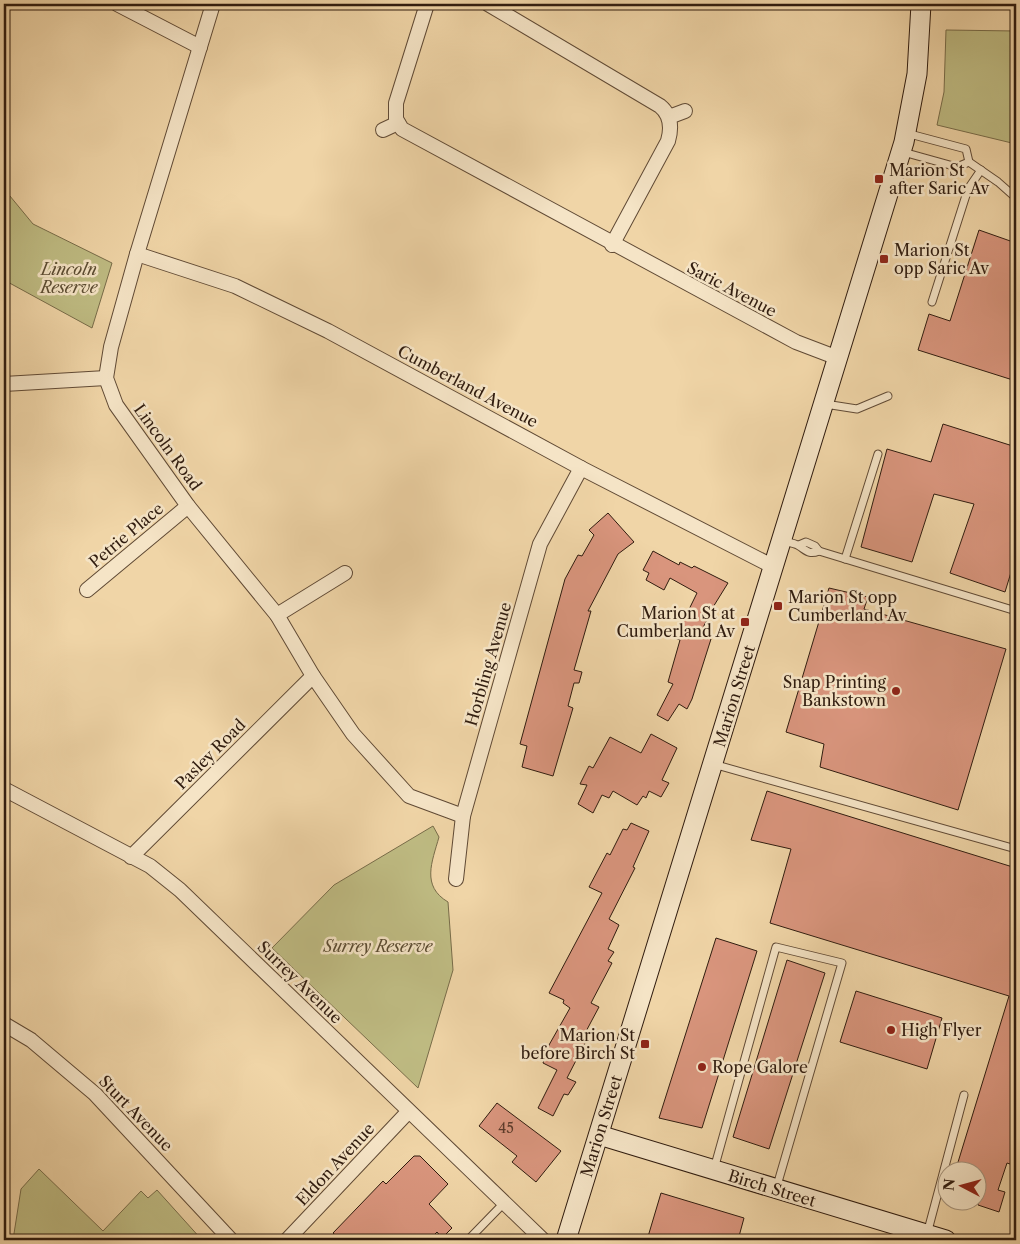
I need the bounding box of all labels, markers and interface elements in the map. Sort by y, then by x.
place label: Marion St after Saric Av [889,160,990,198]
marker: Marion St after Saric Av [873,173,885,185]
place label: Marion St opp Saric Av [894,240,989,278]
marker: Marion St opp Saric Av [878,253,890,265]
street label: Saric Avenue [684,257,780,321]
park label: Lincoln Reserve [39,259,99,297]
street label: Cumberland Avenue [394,341,542,431]
street label: Lincoln Road [130,400,206,494]
street label: Petrie Place [85,498,167,572]
place label: Marion St opp Cumberland Av [788,587,907,625]
street label: Horbling Avenue [461,600,515,728]
marker: Marion St opp Cumberland Av [772,600,784,612]
place label: Marion St at Cumberland Av [616,603,735,641]
marker: Marion St at Cumberland Av [739,616,751,628]
street label: Marion Street [709,642,759,749]
place label: Snap Printing Bankstown [783,672,887,710]
marker: Snap Printing Bankstown [890,685,902,697]
street label: Pasley Road [171,714,250,793]
park label: Surrey Reserve [322,936,434,956]
street label: Surrey Avenue [253,937,347,1028]
place label: High Flyer [901,1020,982,1040]
marker: High Flyer [885,1024,897,1036]
place label: Marion St before Birch St [521,1025,635,1063]
marker: Marion St before Birch St [639,1038,651,1050]
place label: Rope Galore [712,1057,808,1077]
marker: Rope Galore [696,1061,708,1073]
street label: Sturt Avenue [95,1071,177,1155]
street label: Marion Street [576,1072,626,1179]
street label: Eldon Avenue [292,1118,378,1210]
house number: 45 [498,1119,514,1137]
north arrow [938,1162,988,1212]
street label: Birch Street [726,1165,819,1211]
text: N [939,1178,959,1192]

